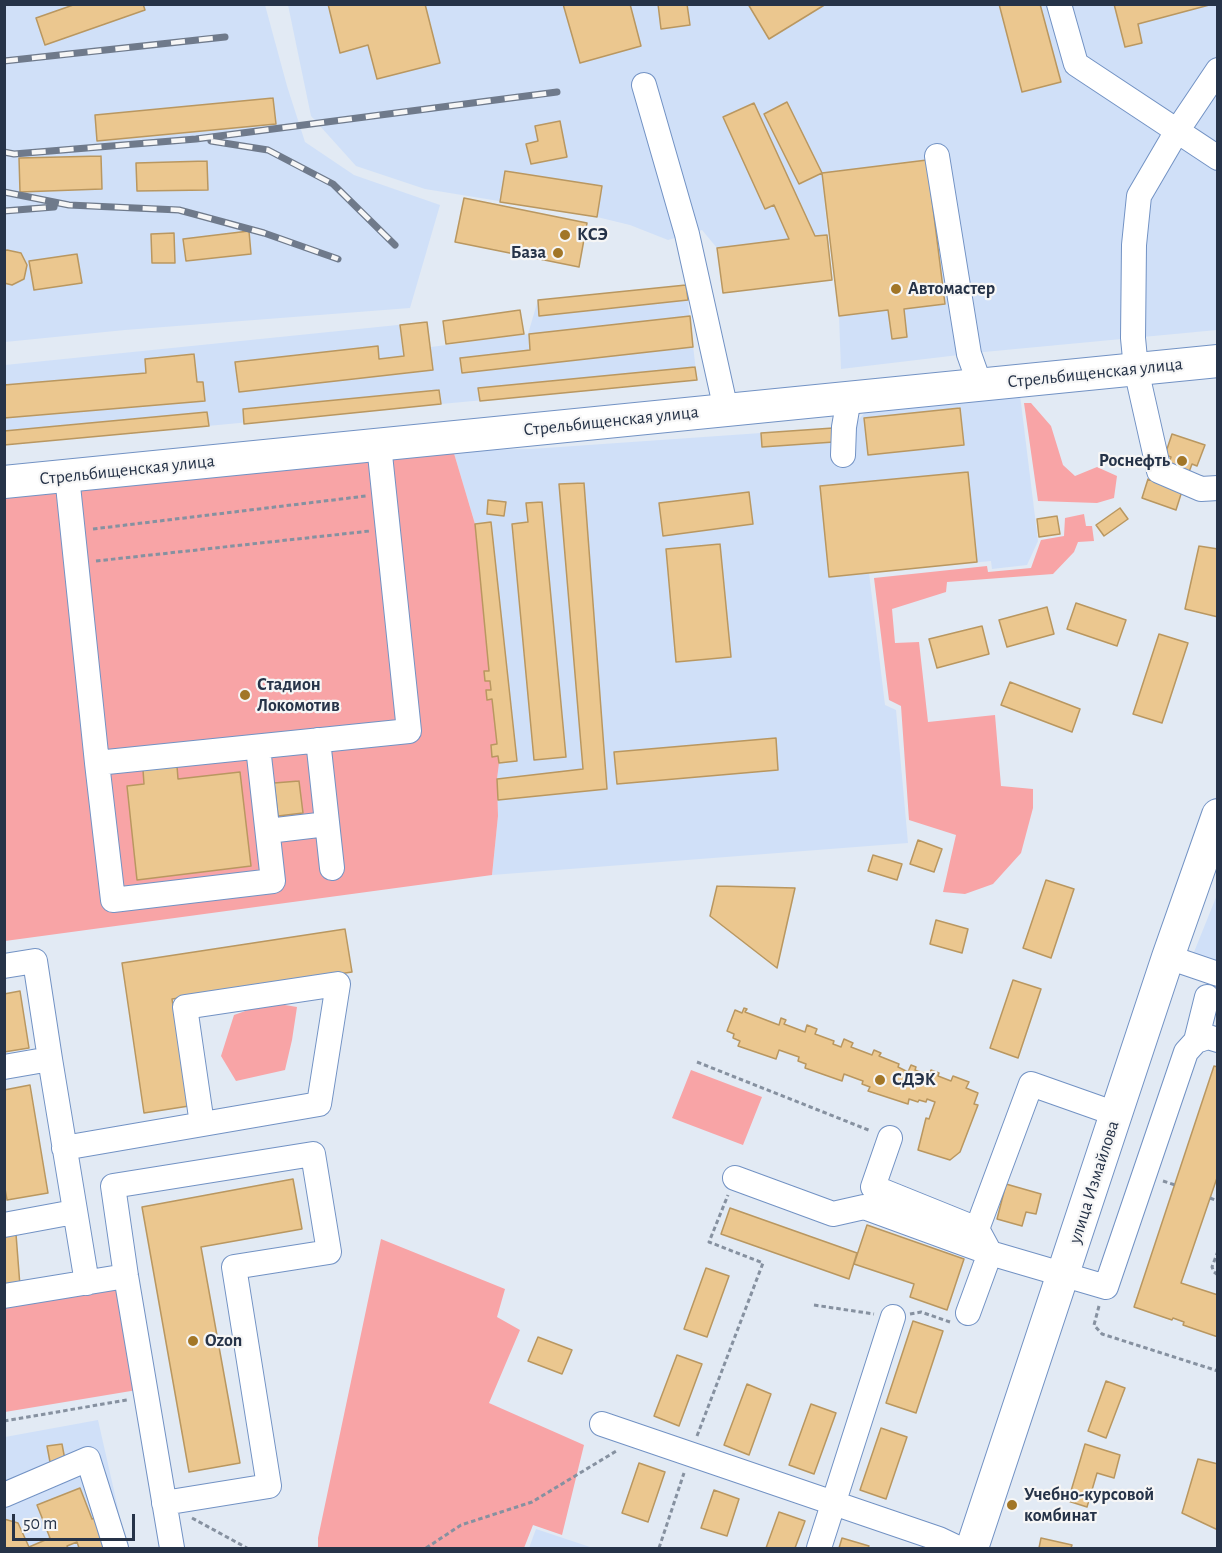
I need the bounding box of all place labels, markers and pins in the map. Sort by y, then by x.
place label: КСЭ [577,224,608,246]
marker: КСЭ [558,228,572,242]
place label: База [511,242,546,264]
marker: База [551,246,565,260]
place label: Автомастер [908,278,995,300]
marker: Автомастер [889,282,903,296]
place label: Роснефть [1099,450,1170,472]
marker: Роснефть [1175,454,1189,468]
place label: Стадион Локомотив [257,674,340,716]
marker: Стадион Локомотив [238,688,252,702]
place label: СДЭК [892,1069,936,1091]
marker: СДЭК [873,1073,887,1087]
place label: Ozon [205,1330,242,1352]
marker: Ozon [186,1334,200,1348]
place label: Учебно-курсовой комбинат [1024,1484,1154,1526]
marker: Учебно-курсовой комбинат [1005,1498,1019,1512]

